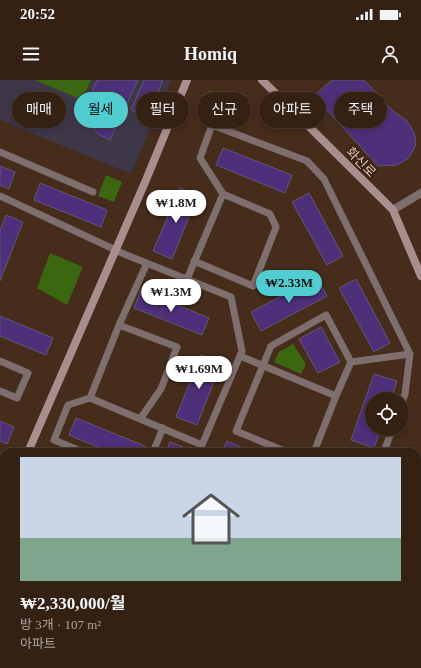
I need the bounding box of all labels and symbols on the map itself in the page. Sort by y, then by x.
street label: 화신로 [343,144,379,180]
pin: ₩1.8M [148,190,204,224]
pin: ₩2.33M [256,270,322,304]
pin: ₩1.3M [143,279,199,313]
pin: ₩1.69M [166,356,232,390]

